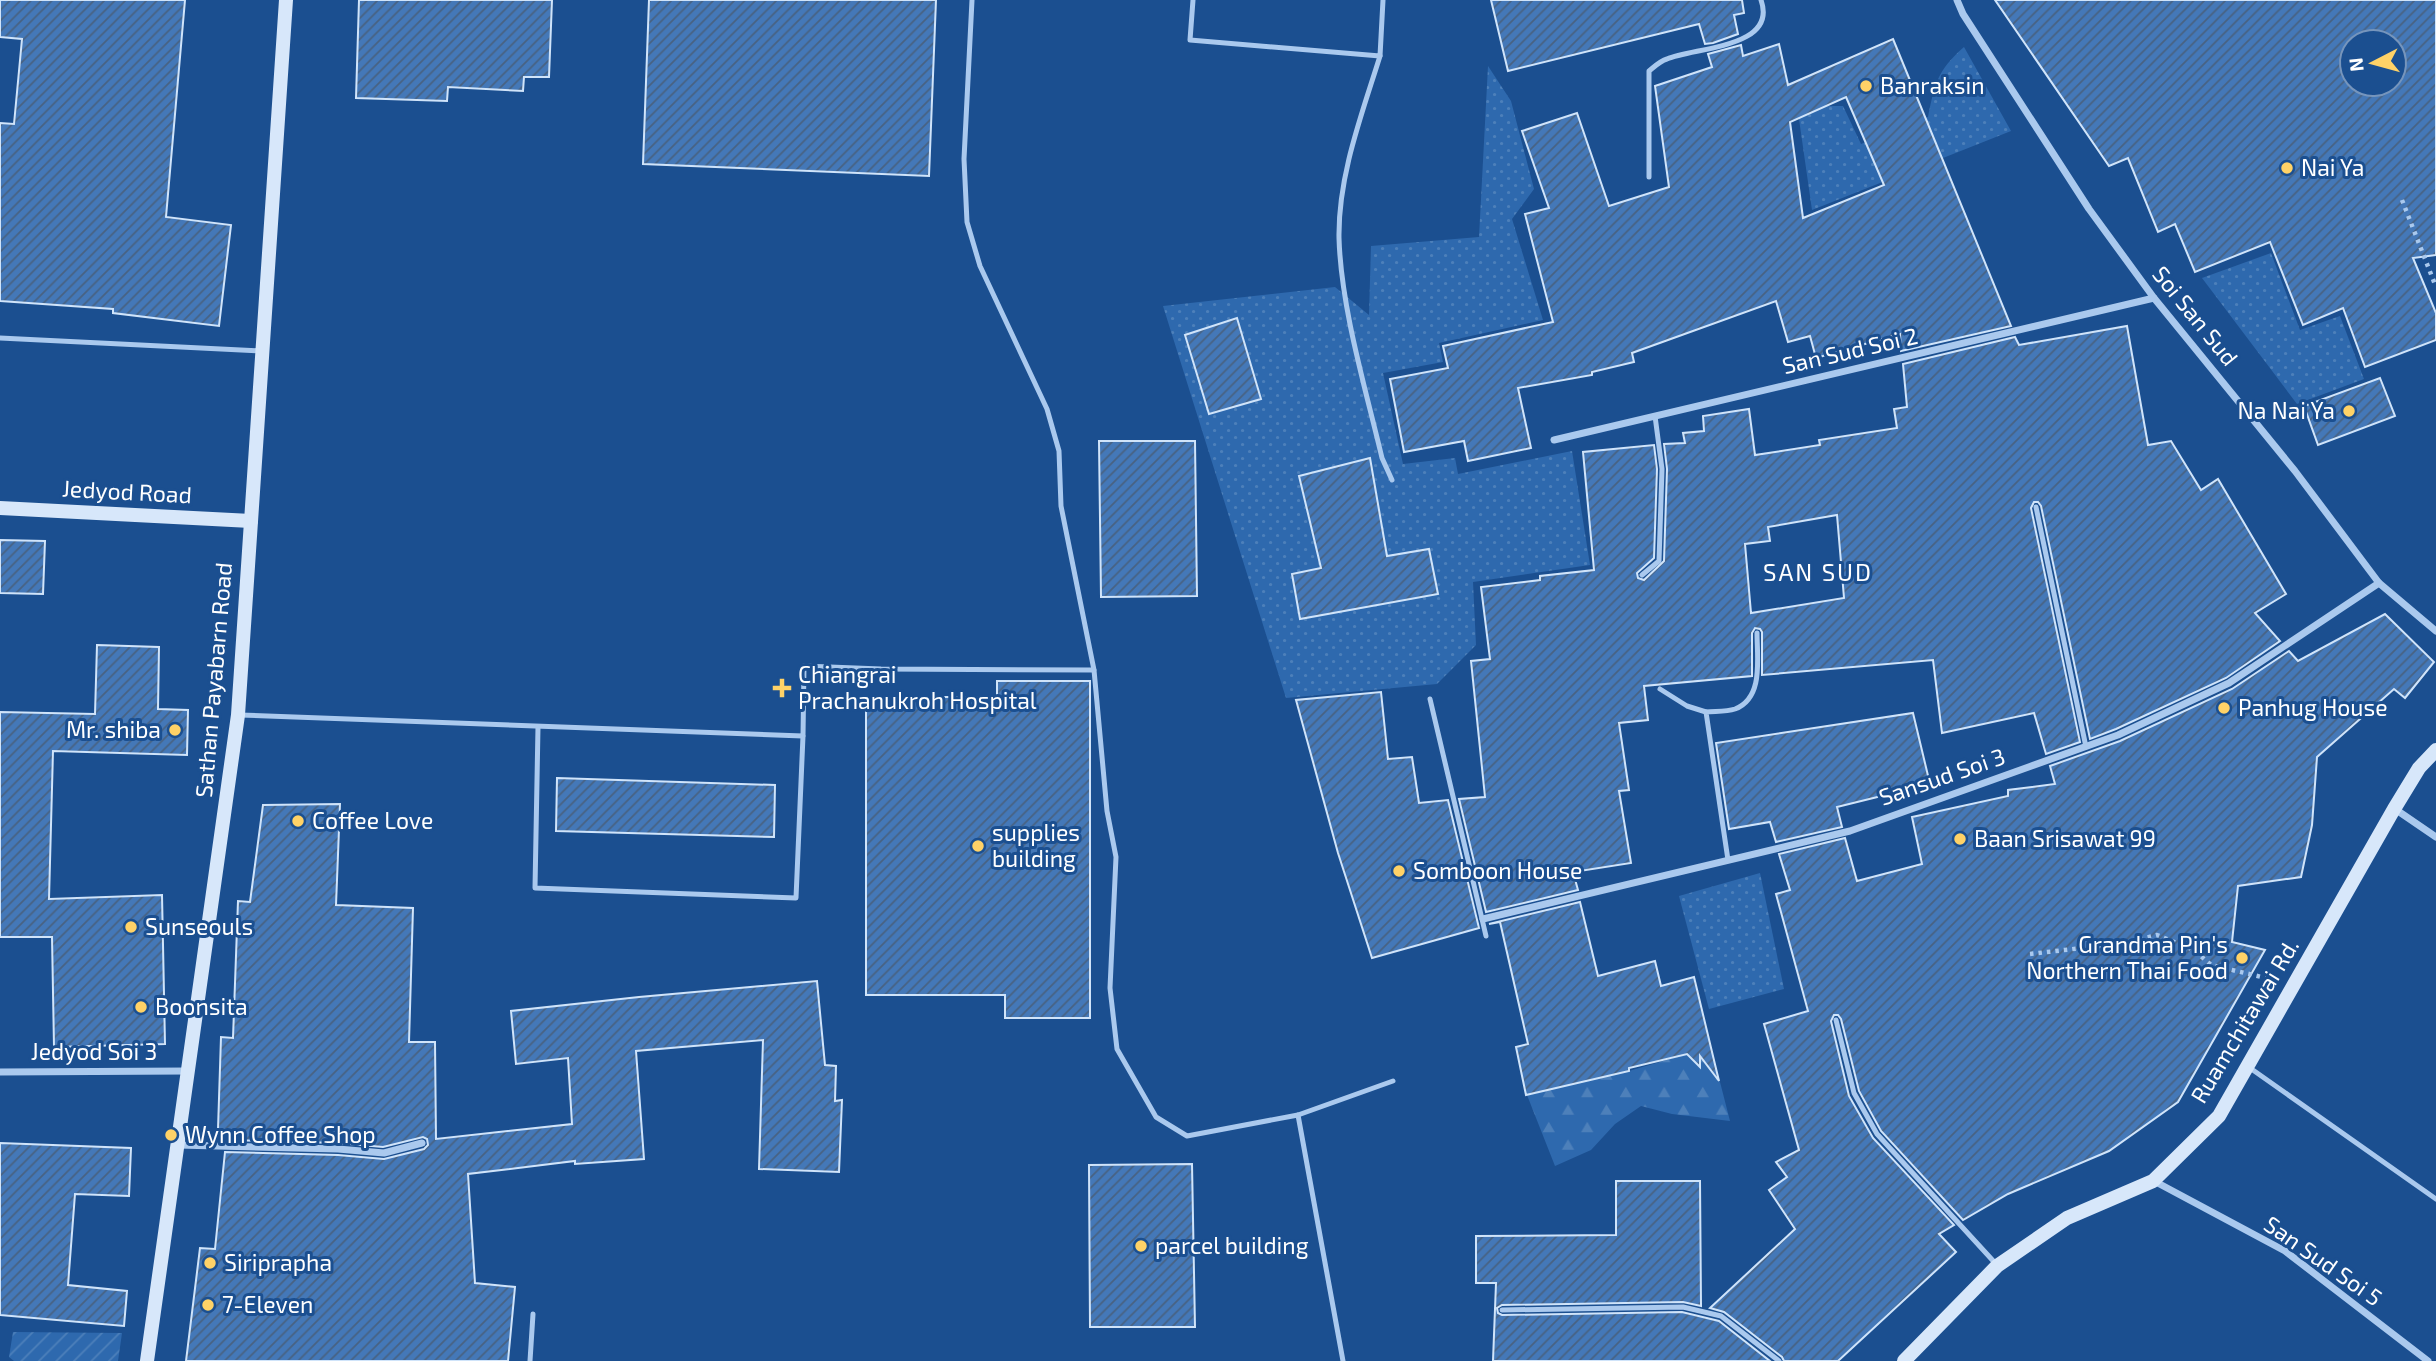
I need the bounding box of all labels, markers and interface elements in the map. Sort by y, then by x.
north arrow [2338,28,2408,98]
text: N [2343,57,2368,73]
place label: Banraksin [1880,71,1985,99]
marker: Banraksin [1858,78,1874,94]
place label: Nai Ya [2301,153,2364,181]
marker: Nai Ya [2279,160,2295,176]
street label: Soi San Sud [2147,260,2244,371]
street label: San Sud Soi 2 [1779,321,1920,379]
place label: Na Nai Ya [2238,396,2335,424]
marker: Na Nai Ya [2341,403,2357,419]
street label: Jedyod Road [62,474,193,508]
district label: SAN SUD [1763,557,1873,586]
street label: Sathan Payabarn Road [189,561,237,799]
place label: Chiangrai Prachanukroh Hospital [798,660,1037,714]
marker: Chiangrai Prachanukroh Hospital [772,678,792,698]
place label: Panhug House [2238,693,2387,721]
marker: Panhug House [2216,700,2232,716]
place label: Mr. shiba [66,715,161,743]
marker: Mr. shiba [167,722,183,738]
street label: Sansud Soi 3 [1875,741,2008,811]
place label: Coffee Love [312,806,433,834]
marker: Coffee Love [290,813,306,829]
place label: supplies building [992,818,1080,872]
place label: Baan Srisawat 99 [1974,824,2156,852]
marker: Baan Srisawat 99 [1952,831,1968,847]
marker: supplies building [970,838,986,854]
place label: Somboon House [1413,856,1582,884]
marker: Somboon House [1391,863,1407,879]
place label: Sunseouls [145,912,253,940]
marker: Sunseouls [123,919,139,935]
place label: Grandma Pin's Northern Thai Food [2026,930,2228,984]
street label: Ruamchitawai Rd. [2184,933,2304,1108]
marker: Grandma Pin's Northern Thai Food [2234,950,2250,966]
place label: Boonsita [155,992,248,1020]
marker: Boonsita [133,999,149,1015]
street label: Jedyod Soi 3 [31,1037,157,1065]
place label: Wynn Coffee Shop [185,1120,376,1148]
marker: Wynn Coffee Shop [163,1127,179,1143]
street label: San Sud Soi 5 [2259,1209,2388,1311]
place label: parcel building [1155,1231,1309,1259]
marker: parcel building [1133,1238,1149,1254]
place label: Siriprapha [224,1248,332,1276]
marker: Siriprapha [202,1255,218,1271]
place label: 7-Eleven [222,1290,313,1318]
marker: 7-Eleven [200,1297,216,1313]

